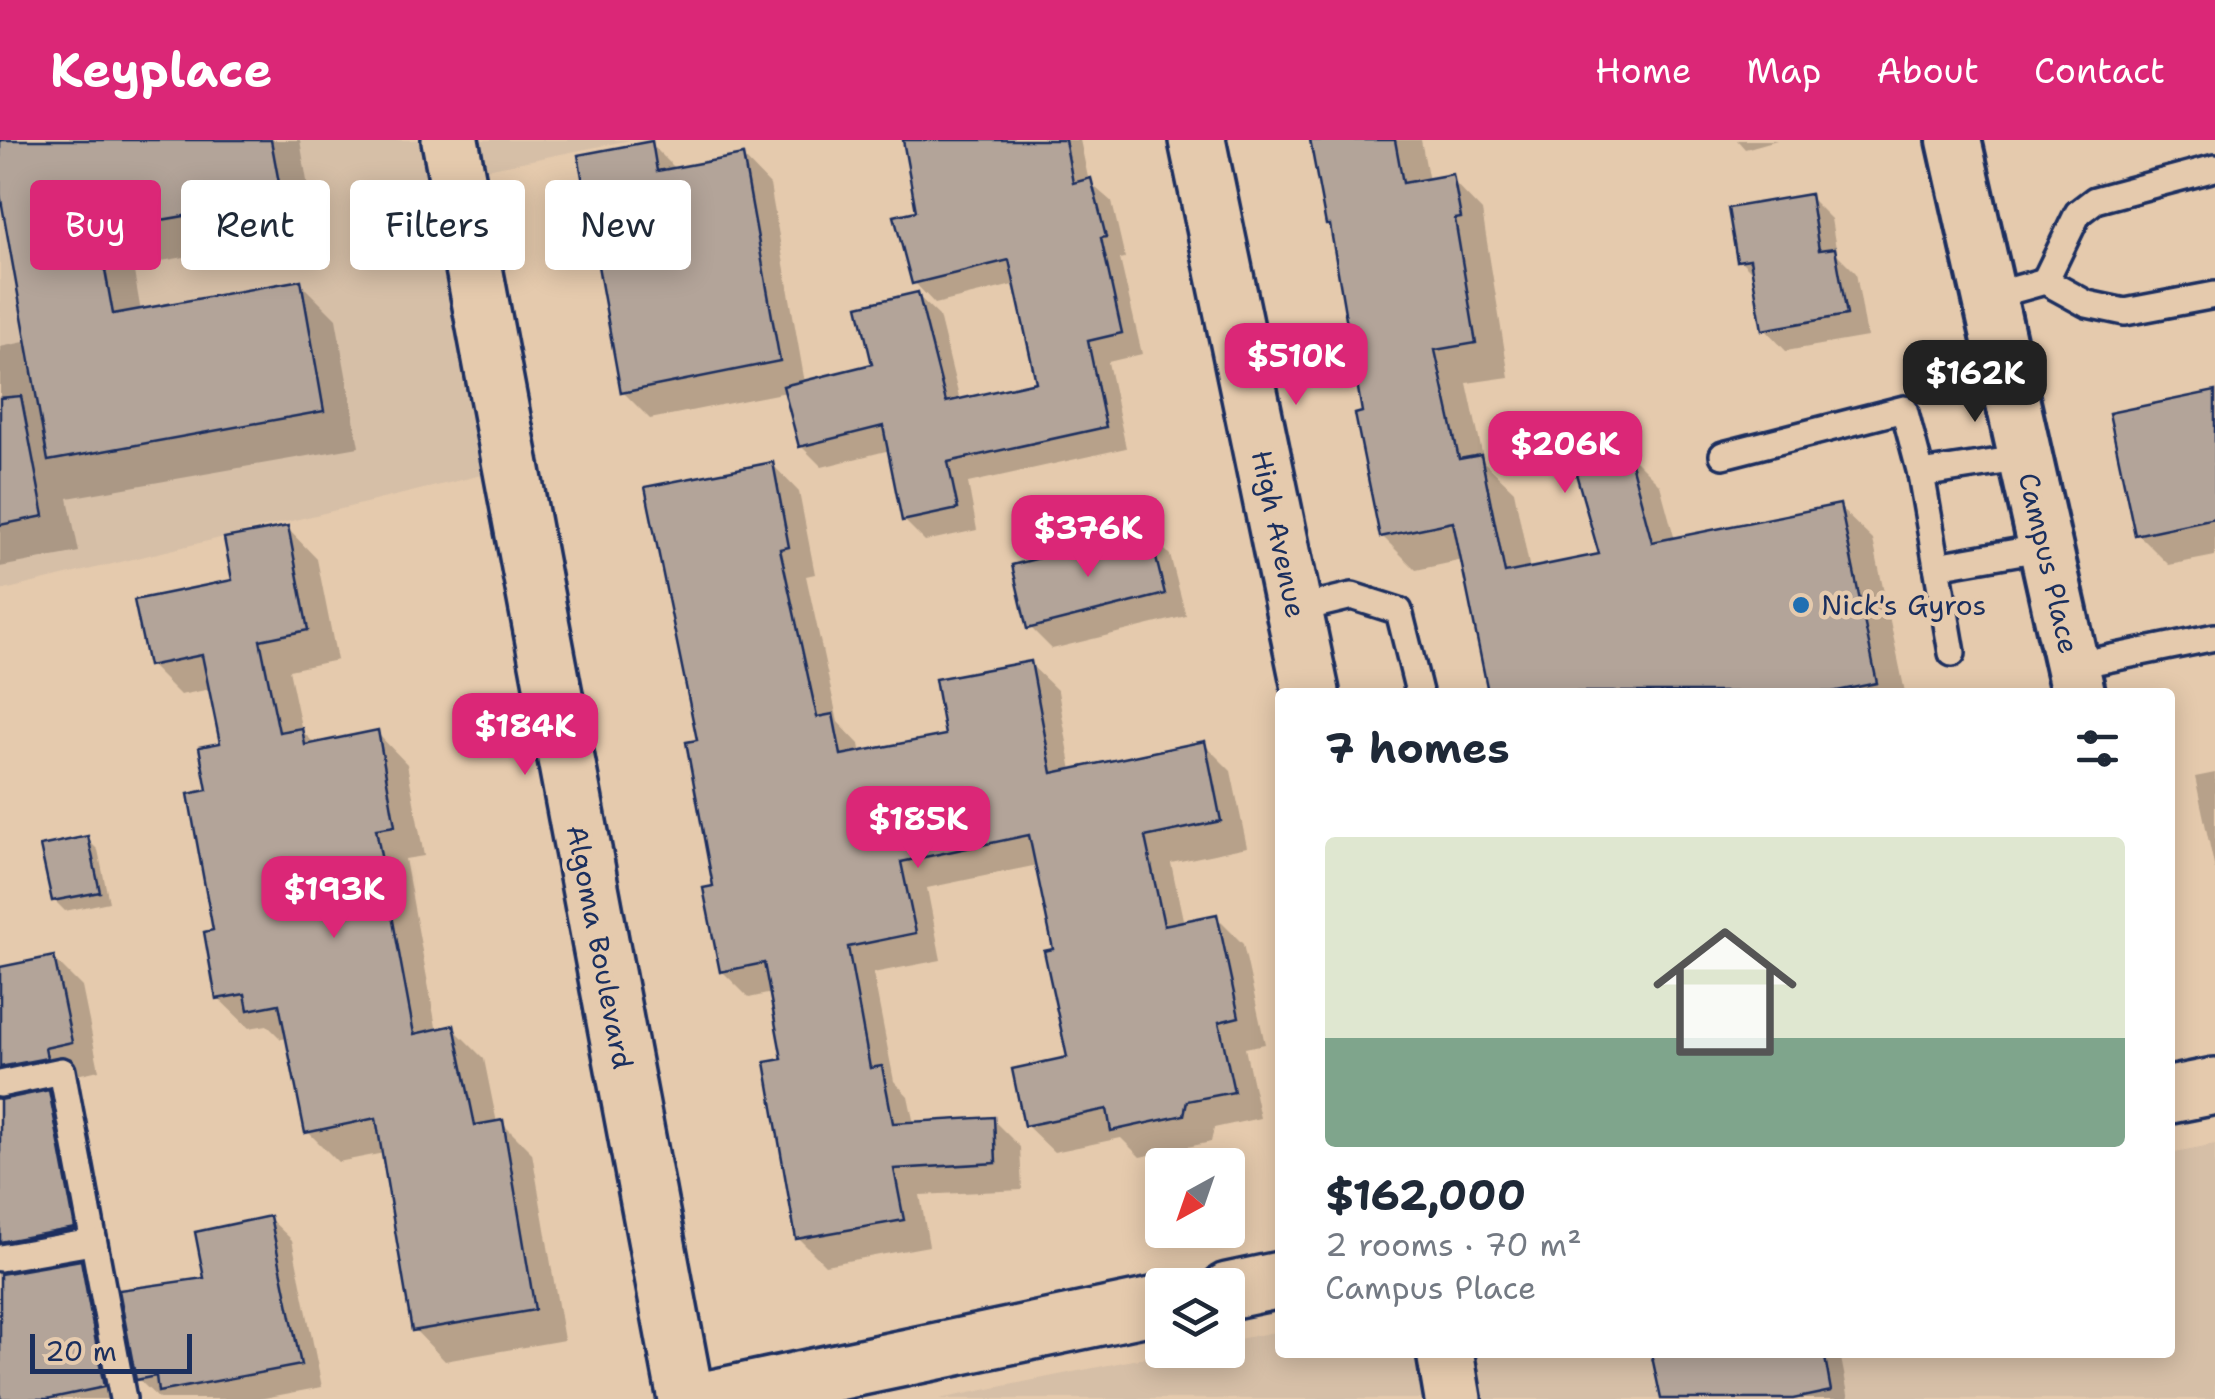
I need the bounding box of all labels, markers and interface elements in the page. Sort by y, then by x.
text: Keyplace [50,38,272,102]
text: Home [1595,47,1691,94]
text: Map [1746,47,1821,94]
text: About [1876,47,1979,94]
text: Contact [2034,47,2165,94]
chip: Buy [30,180,161,270]
chip: Rent [181,180,330,270]
chip: Filters [350,180,525,270]
chip: New [545,180,691,270]
pin: $510K [1226,323,1366,408]
text: $510K [1247,334,1345,377]
pin: $162K [1905,340,2045,425]
text: $162K [1925,351,2025,394]
pin: $206K [1495,411,1635,496]
text: $206K [1510,422,1620,465]
street label: High Avenue [1243,447,1315,621]
street label: Campus Place [2010,469,2088,657]
pin: $376K [1018,495,1158,580]
text: $376K [1033,506,1143,549]
place label: Nick's Gyros [1821,586,1986,624]
marker: Nick's Gyros [1790,594,1812,616]
pin: $184K [455,693,595,778]
text: $184K [474,704,576,747]
text: 7 homes [1325,720,1510,776]
icon: filters [2070,721,2125,776]
pin: $185K [848,786,988,871]
text: $185K [868,797,968,840]
street label: Algoma Boulevard [558,822,642,1072]
pin: $193K [264,856,404,941]
text: $193K [283,867,385,910]
icon: home [1635,902,1815,1082]
north arrow [1145,1148,1245,1248]
map controls [1145,1148,1245,1368]
text: $162,000 [1325,1167,1526,1223]
text: 2 rooms · 70 m² [1325,1223,1582,1266]
text: Campus Place [1325,1266,1536,1309]
button: layers [1145,1268,1245,1368]
scale bar [30,1329,192,1374]
text: 20 m [45,1332,117,1370]

